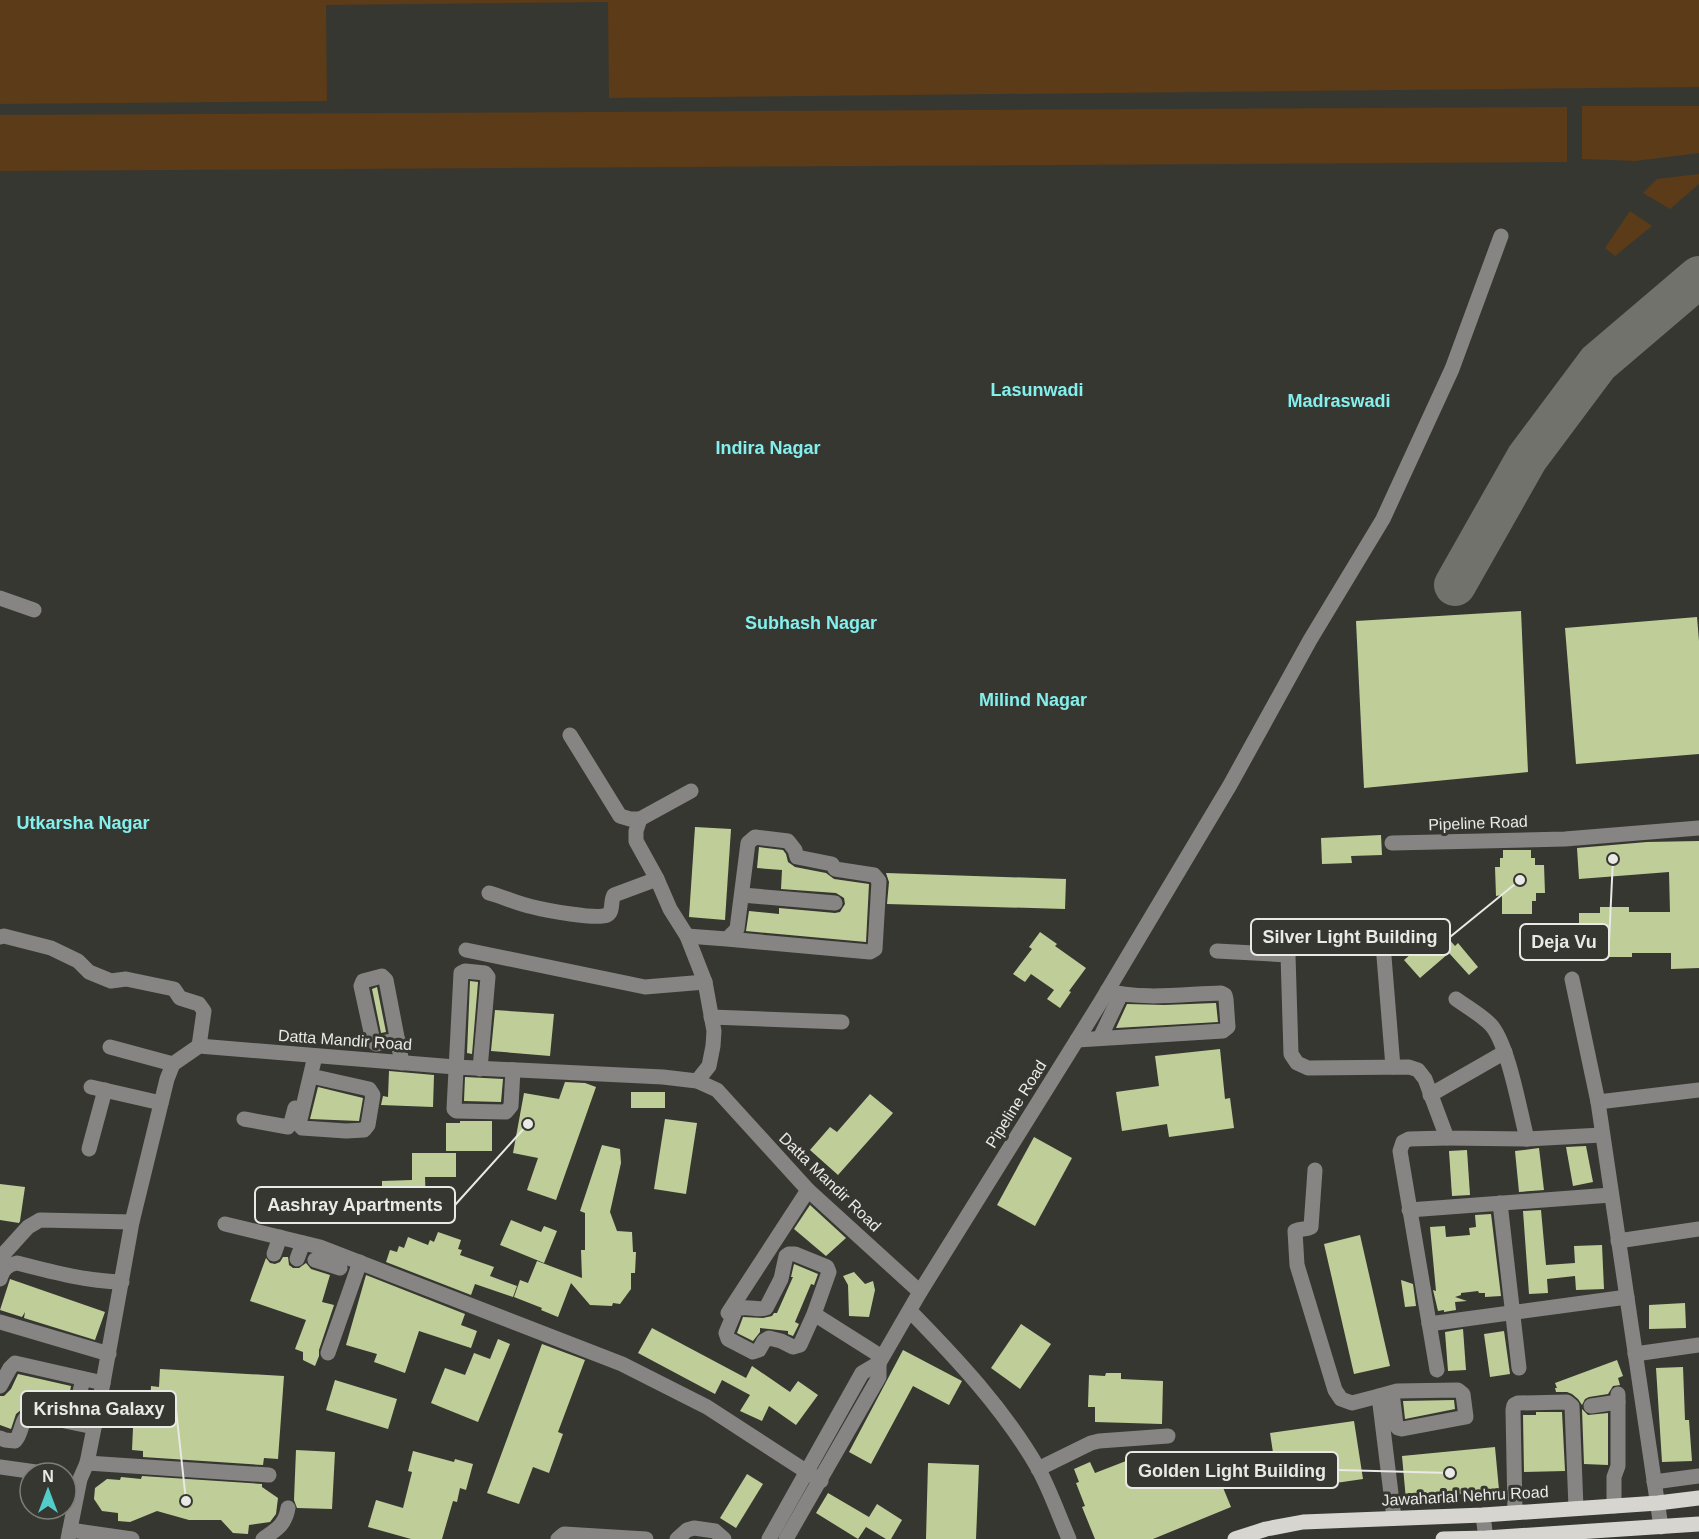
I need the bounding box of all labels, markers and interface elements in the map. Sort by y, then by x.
district label: Lasunwadi [990,380,1084,400]
district label: Madraswadi [1287,391,1391,411]
district label: Indira Nagar [715,438,821,458]
district label: Subhash Nagar [745,613,877,633]
district label: Milind Nagar [979,690,1087,710]
district label: Utkarsha Nagar [16,813,150,833]
street label: Pipeline Road [1428,813,1528,833]
callout: Silver Light Building [1251,919,1450,955]
callout: Deja Vu [1520,924,1609,960]
text: Silver Light Building [1263,927,1438,947]
text: Deja Vu [1531,932,1597,952]
street label: Datta Mandir Road [277,1027,413,1053]
street label: Pipeline Road [982,1057,1050,1151]
street label: Datta Mandir Road [776,1129,884,1235]
callout: Aashray Apartments [255,1187,455,1223]
text: Aashray Apartments [267,1195,443,1215]
callout: Krishna Galaxy [21,1391,176,1427]
text: Krishna Galaxy [33,1399,165,1419]
callout: Golden Light Building [1126,1452,1338,1488]
north arrow [18,1461,78,1521]
text: Golden Light Building [1138,1461,1326,1481]
text: N [42,1468,54,1485]
street label: Jawaharlal Nehru Road [1381,1483,1549,1509]

